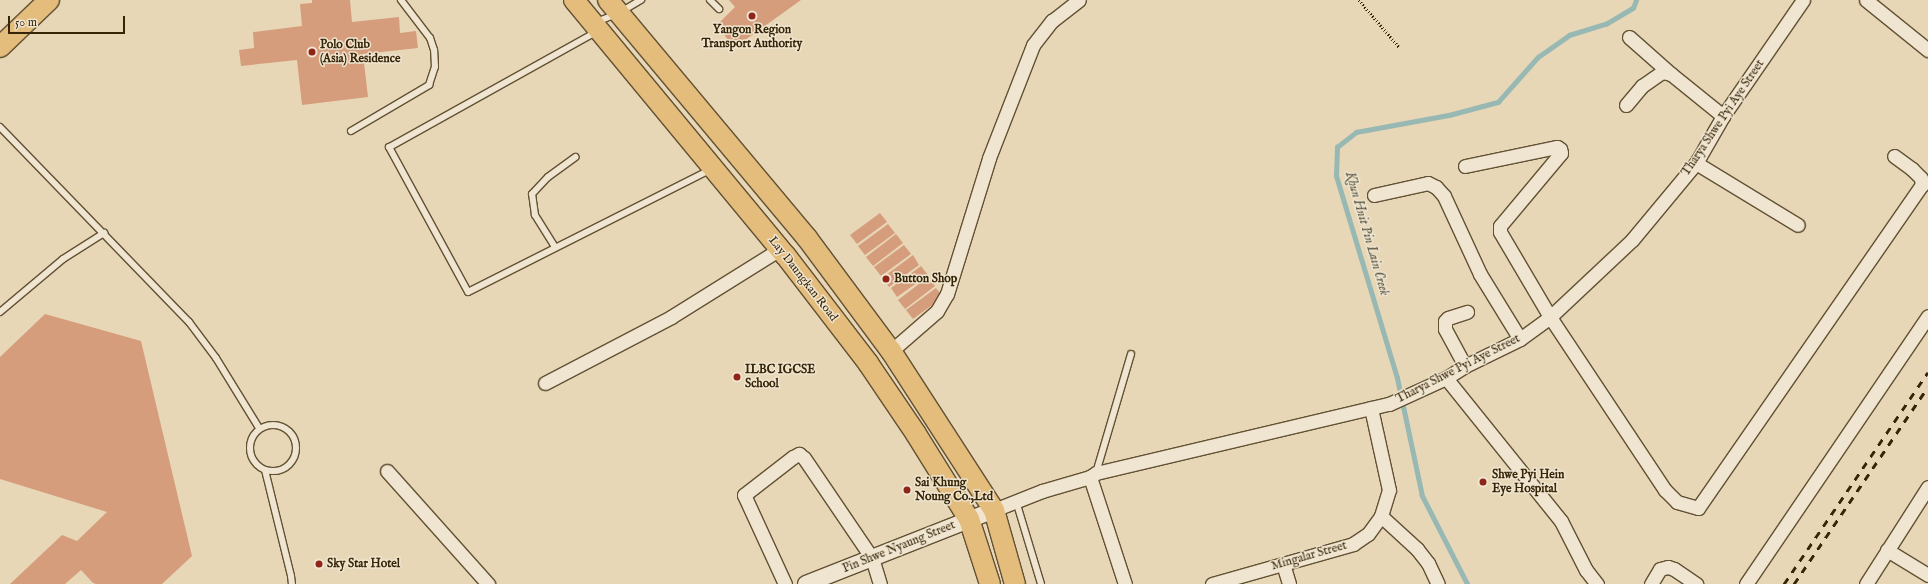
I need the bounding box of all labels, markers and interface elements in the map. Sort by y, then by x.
scale bar [10,8,127,34]
marker: Yangon Region Transport Authority [747,11,757,21]
text: 50 m [15,15,37,30]
place label: Yangon Region Transport Authority [702,23,802,51]
place label: Polo Club (Asia) Residence [320,38,400,66]
marker: Polo Club (Asia) Residence [307,47,317,57]
street label: Tharya Shwe Pyi Aye Street [1679,57,1767,179]
water label: Khun Hnit Pin Lain Creek [1341,170,1391,298]
street label: Lay Daungkan Road [765,234,841,324]
place label: Button Shop [894,272,957,286]
marker: Button Shop [881,274,891,284]
street label: Tharya Shwe Pyi Aye Street [1394,331,1522,407]
place label: ILBC IGCSE School [745,363,815,391]
marker: ILBC IGCSE School [732,372,742,382]
place label: Shwe Pyi Hein Eye Hospital [1492,468,1564,496]
place label: Sai Khung Noung Co.,Ltd [915,476,993,504]
marker: Shwe Pyi Hein Eye Hospital [1477,476,1489,488]
marker: Sai Khung Noung Co.,Ltd [902,485,912,495]
street label: Pin Shwe Nyaung Street [841,518,957,576]
street label: Mingalar Street [1270,538,1348,574]
place label: Sky Star Hotel [327,557,400,571]
marker: Sky Star Hotel [314,559,324,569]

